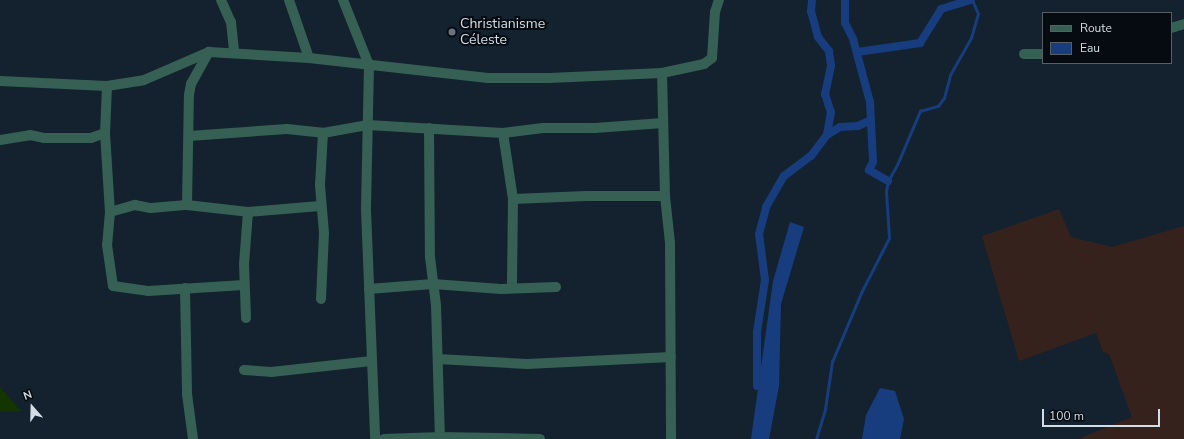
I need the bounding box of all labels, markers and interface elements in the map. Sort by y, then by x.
legend [1042,12,1172,64]
place label: Christianisme Céleste [460,16,545,48]
text: Route [1080,20,1112,36]
marker: Christianisme Céleste [447,27,457,37]
text: Eau [1080,40,1100,56]
north arrow [12,387,52,427]
text: N [21,387,34,404]
scale bar [1044,401,1162,427]
text: 100 m [1049,408,1084,424]

